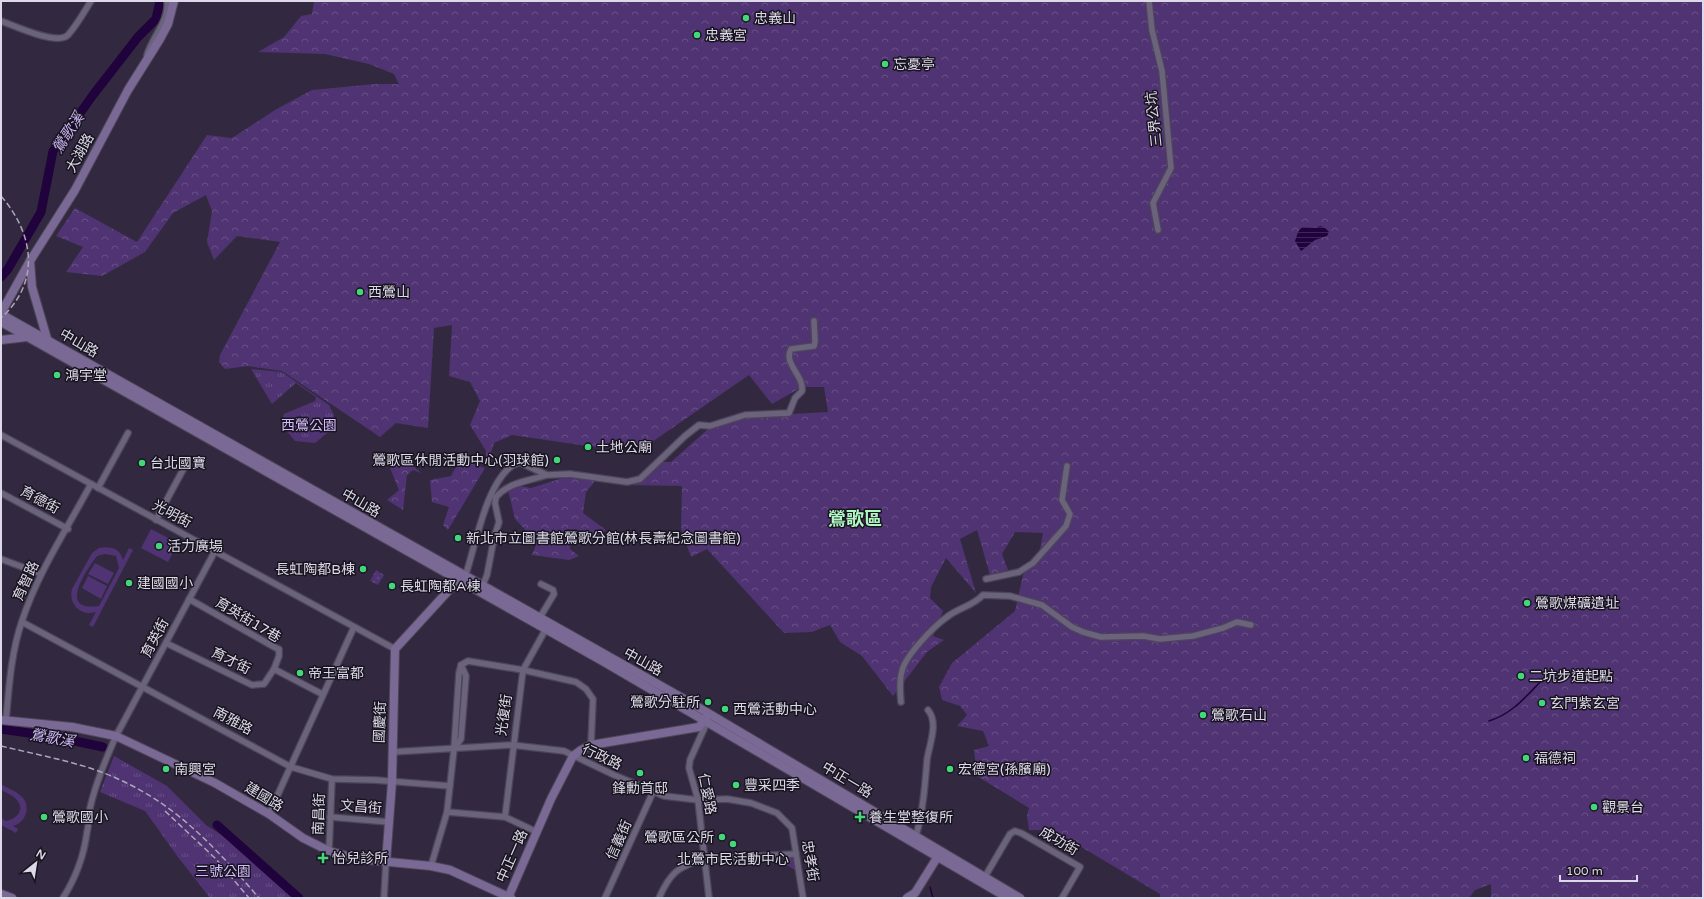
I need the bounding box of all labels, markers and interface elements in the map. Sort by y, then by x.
place label: 忠義山 [754,10,796,27]
marker: 忠義山 [741,13,751,23]
place label: 忠義宮 [705,27,747,44]
marker: 忠義宮 [692,30,702,40]
place label: 忘憂亭 [893,56,935,73]
marker: 忘憂亭 [880,59,890,69]
street label: 三界公坑 [1143,90,1165,148]
water label: 鶯歌溪 [48,108,89,157]
street label: 大湖路 [62,131,98,175]
place label: 西鶯山 [368,284,410,301]
marker: 西鶯山 [355,287,365,297]
street label: 中山路 [57,325,101,361]
place label: 鴻宇堂 [65,367,107,384]
marker: 鴻宇堂 [52,370,62,380]
park label: 西鶯公園 [281,417,337,434]
place label: 土地公廟 [596,439,652,456]
marker: 土地公廟 [583,442,593,452]
place label: 鶯歌區休閒活動中心(羽球館) [372,452,549,469]
place label: 台北國寶 [150,455,206,472]
marker: 鶯歌區休閒活動中心(羽球館) [552,455,562,465]
marker: 台北國寶 [137,458,147,468]
street label: 育德街 [17,483,63,517]
street label: 中山路 [339,485,383,521]
street label: 光明街 [149,497,195,531]
district label: 鶯歌區 [828,508,882,530]
place label: 新北市立圖書館鶯歌分館(林長壽紀念圖書館) [466,530,741,547]
marker: 新北市立圖書館鶯歌分館(林長壽紀念圖書館) [453,533,463,543]
place label: 活力廣場 [167,538,223,555]
marker: 活力廣場 [154,541,164,551]
street label: 育智路 [9,558,43,604]
place label: 長虹陶都B棟 [275,561,355,578]
marker: 長虹陶都B棟 [358,564,368,574]
place label: 建國國小 [137,575,193,592]
marker: 建國國小 [124,578,134,588]
place label: 長虹陶都A棟 [400,578,480,595]
marker: 長虹陶都A棟 [387,581,397,591]
street label: 育英街17巷 [212,594,284,646]
place label: 鶯歌煤礦遺址 [1535,595,1619,612]
marker: 鶯歌煤礦遺址 [1522,598,1532,608]
street label: 育英街 [138,615,172,661]
street label: 育才街 [208,644,254,678]
street label: 中山路 [621,644,665,680]
place label: 帝王富都 [308,665,364,682]
marker: 帝王富都 [295,668,305,678]
place label: 二坑步道起點 [1529,668,1613,685]
marker: 二坑步道起點 [1516,671,1526,681]
street label: 光復街 [493,693,515,737]
place label: 鶯歌分駐所 [630,694,700,711]
place label: 玄門紫玄宮 [1550,695,1620,712]
marker: 鶯歌分駐所 [703,697,713,707]
marker: 玄門紫玄宮 [1537,698,1547,708]
street label: 國慶街 [371,701,389,743]
place label: 西鶯活動中心 [733,701,817,718]
street label: 南雅路 [210,704,256,738]
marker: 西鶯活動中心 [720,704,730,714]
place label: 鶯歌石山 [1211,707,1267,724]
marker: 鶯歌石山 [1198,710,1208,720]
water label: 鶯歌溪 [28,725,78,751]
street label: 行政路 [579,740,625,774]
place label: 福德祠 [1534,750,1576,767]
marker: 福德祠 [1521,753,1531,763]
street label: 中正一路 [819,758,875,802]
place label: 南興宮 [174,761,216,778]
place label: 宏德宮(孫臏廟) [958,761,1051,778]
marker: 南興宮 [161,764,171,774]
marker: 宏德宮(孫臏廟) [945,764,955,774]
marker: 鋒勳首邸 [635,768,645,778]
street label: 仁愛路 [695,772,719,816]
place label: 豐采四季 [744,777,800,794]
street label: 建國路 [242,779,286,815]
place label: 鋒勳首邸 [612,780,668,797]
marker: 豐采四季 [731,780,741,790]
street label: 南昌街 [310,793,328,835]
street label: 文昌街 [339,797,383,817]
place label: 觀景台 [1602,799,1644,816]
marker: 觀景台 [1589,802,1599,812]
place label: 鶯歌國小 [52,809,108,826]
place label: 養生堂整復所 [869,809,953,826]
marker: 養生堂整復所 [854,811,866,823]
marker: 鶯歌國小 [39,812,49,822]
street label: 信義街 [603,817,635,863]
street label: 成功街 [1037,823,1081,859]
street label: 中正一路 [493,827,531,885]
place label: 鶯歌區公所 [644,829,714,846]
marker: 鶯歌區公所 [717,832,727,842]
marker: 北鶯市民活動中心 [728,839,738,849]
street label: 忠孝街 [798,839,822,883]
north arrow [16,843,56,883]
text: N [34,847,48,863]
place label: 怡兒診所 [332,850,388,867]
place label: 北鶯市民活動中心 [677,851,789,868]
marker: 怡兒診所 [317,852,329,864]
scale bar [1560,857,1637,883]
park label: 三號公園 [195,863,251,880]
text: 100 m [1566,864,1603,878]

